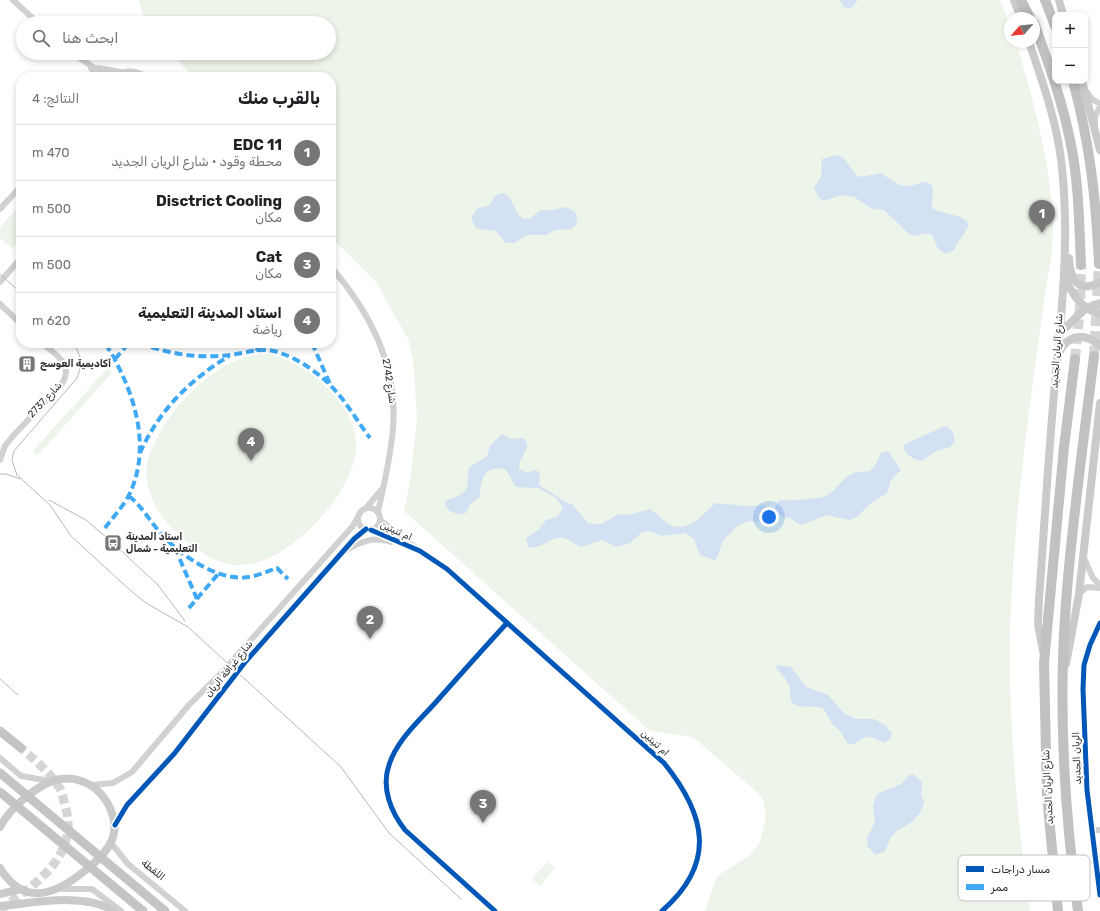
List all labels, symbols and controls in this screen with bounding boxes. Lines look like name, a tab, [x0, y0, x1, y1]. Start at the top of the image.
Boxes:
north arrow	[1004, 12, 1040, 48]
map controls	[1052, 12, 1088, 84]
button: +	[1052, 12, 1088, 48]
search box	[16, 16, 336, 60]
icon: search	[30, 27, 52, 49]
text: ابحث هنا	[62, 29, 119, 47]
button: −	[1052, 48, 1088, 84]
text: بالقرب منك	[238, 88, 320, 108]
text: النتائج: 4	[32, 91, 79, 106]
text: EDC 11	[233, 136, 282, 154]
text: 470 m	[32, 145, 70, 160]
text: 1	[304, 145, 310, 160]
text: محطة وقود · شارع الريان الجديد	[111, 154, 282, 169]
text: Disctrict Cooling	[156, 192, 282, 210]
pin: 1	[1029, 200, 1055, 233]
text: 500 m	[32, 201, 71, 216]
text: 2	[303, 201, 311, 216]
text: مكان	[255, 210, 282, 225]
text: Cat	[256, 248, 282, 266]
text: 500 m	[32, 257, 71, 272]
text: 3	[303, 257, 311, 272]
text: مكان	[255, 266, 282, 281]
text: استاد المدينة التعليمية	[138, 304, 282, 322]
text: 620 m	[32, 313, 70, 328]
text: 4	[303, 313, 311, 328]
street label: شارع الريان الجديد	[1048, 313, 1067, 389]
text: رياضة	[253, 322, 282, 337]
building icon: أكاديمية العوسج	[17, 354, 37, 374]
place label: أكاديمية العوسج	[40, 358, 111, 371]
street label: شارع 2742	[379, 358, 398, 405]
street label: شارع 2737	[25, 380, 65, 421]
pin: 4	[238, 428, 264, 461]
your location	[759, 507, 779, 527]
street label: ام ثنيتين	[378, 519, 414, 543]
place label: استاد المدينة التعليمية - شمال	[126, 531, 198, 555]
bus stop icon: استاد المدينة التعليمية - شمال	[103, 533, 123, 553]
pin: 2	[357, 606, 383, 639]
street label: شارع غرافة الريان	[203, 638, 256, 700]
street label: ام ثنيتين	[638, 727, 672, 759]
street label: الريان الجديد	[1070, 732, 1084, 784]
street label: شارع الريان الجديد	[1040, 749, 1057, 825]
pin: 3	[470, 790, 496, 823]
legend	[958, 855, 1090, 901]
street label: اللقطة	[139, 857, 167, 883]
text: مسار دراجات	[991, 863, 1050, 876]
text: ممر	[990, 881, 1008, 894]

